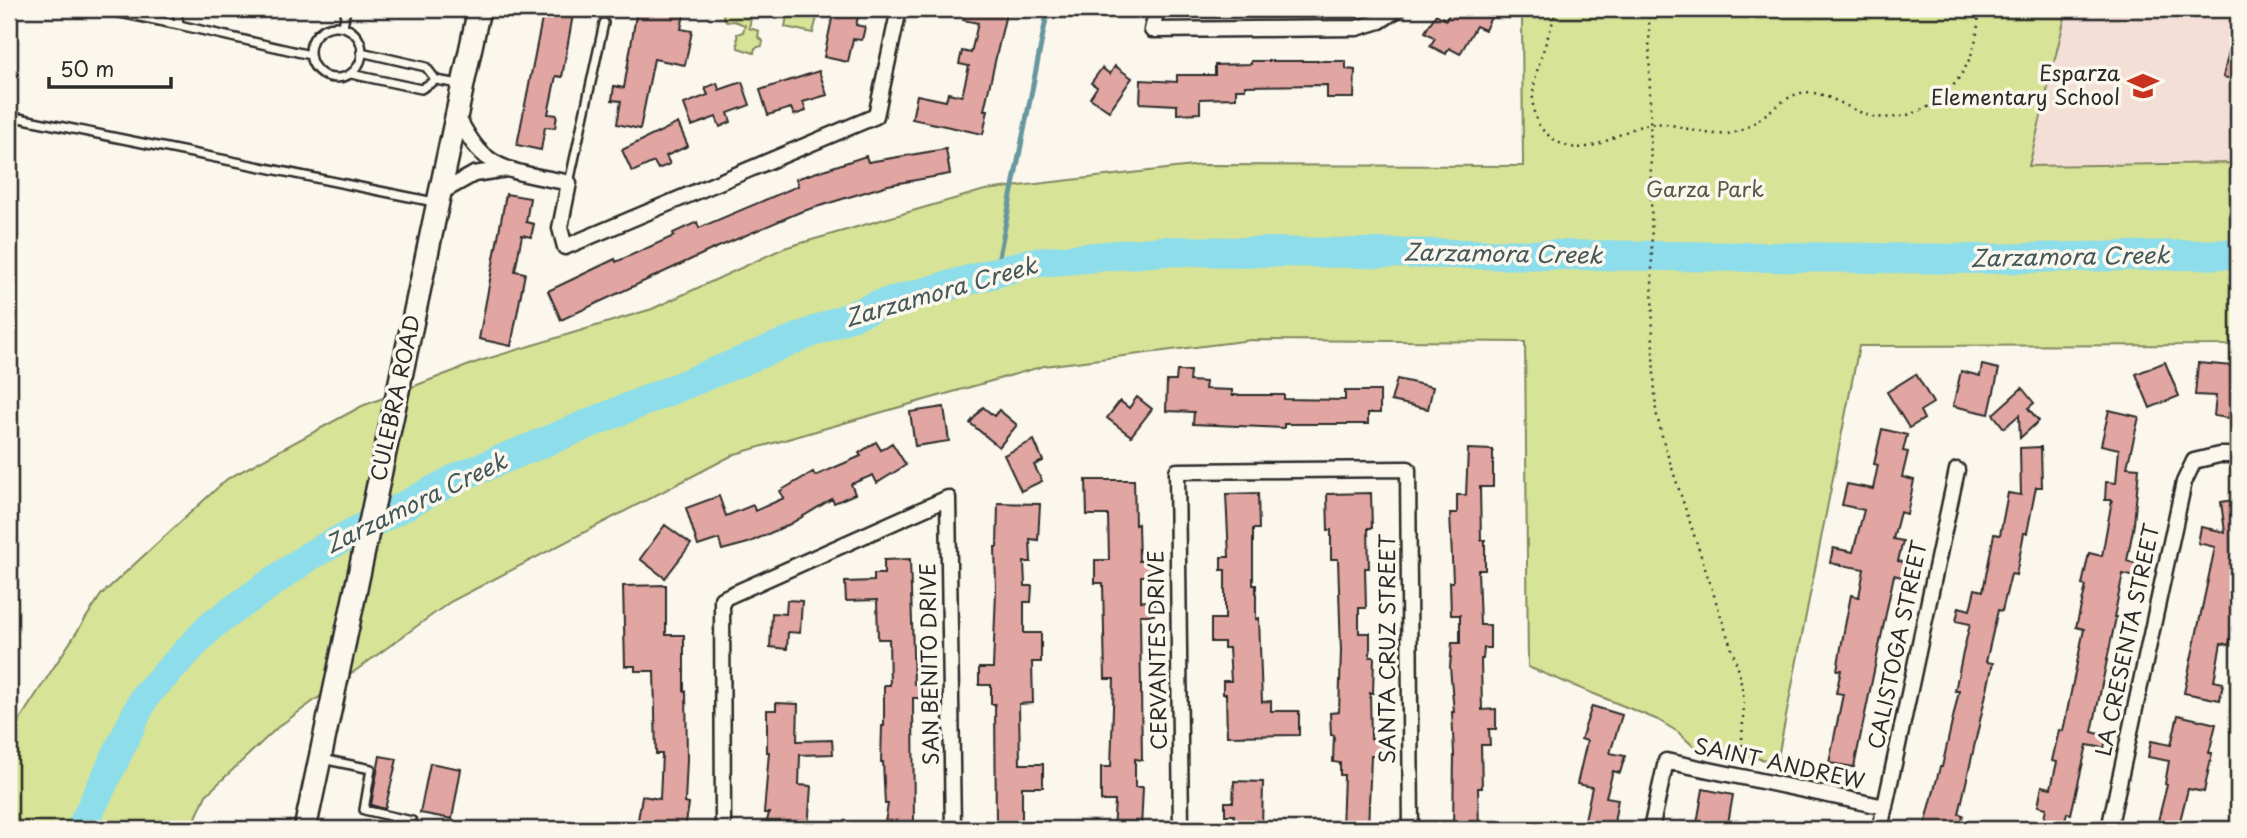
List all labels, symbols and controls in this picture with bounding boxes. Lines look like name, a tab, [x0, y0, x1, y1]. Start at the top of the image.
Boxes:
scale bar	[49, 46, 172, 90]
text: 50 m	[60, 52, 114, 84]
place label: Esparza Elementary School	[1931, 56, 2121, 112]
school or university icon: Esparza Elementary School	[2126, 69, 2160, 103]
park label: Garza Park	[1646, 172, 1764, 204]
water label: Zarzamora Creek	[1403, 233, 1604, 272]
water label: Zarzamora Creek	[1970, 236, 2171, 275]
water label: Zarzamora Creek	[840, 246, 1042, 335]
street label: CULEBRA ROAD	[361, 312, 427, 484]
water label: Zarzamora Creek	[318, 442, 513, 561]
street label: LA CRESENTA STREET	[2086, 520, 2166, 759]
street label: SANTA CRUZ STREET	[1370, 533, 1402, 764]
street label: CALISTOGA STREET	[1858, 537, 1934, 752]
street label: CERVANTES DRIVE	[1138, 550, 1174, 750]
street label: SAN BENITO DRIVE	[910, 563, 946, 765]
street label: SAINT ANDREW	[1691, 728, 1868, 796]

